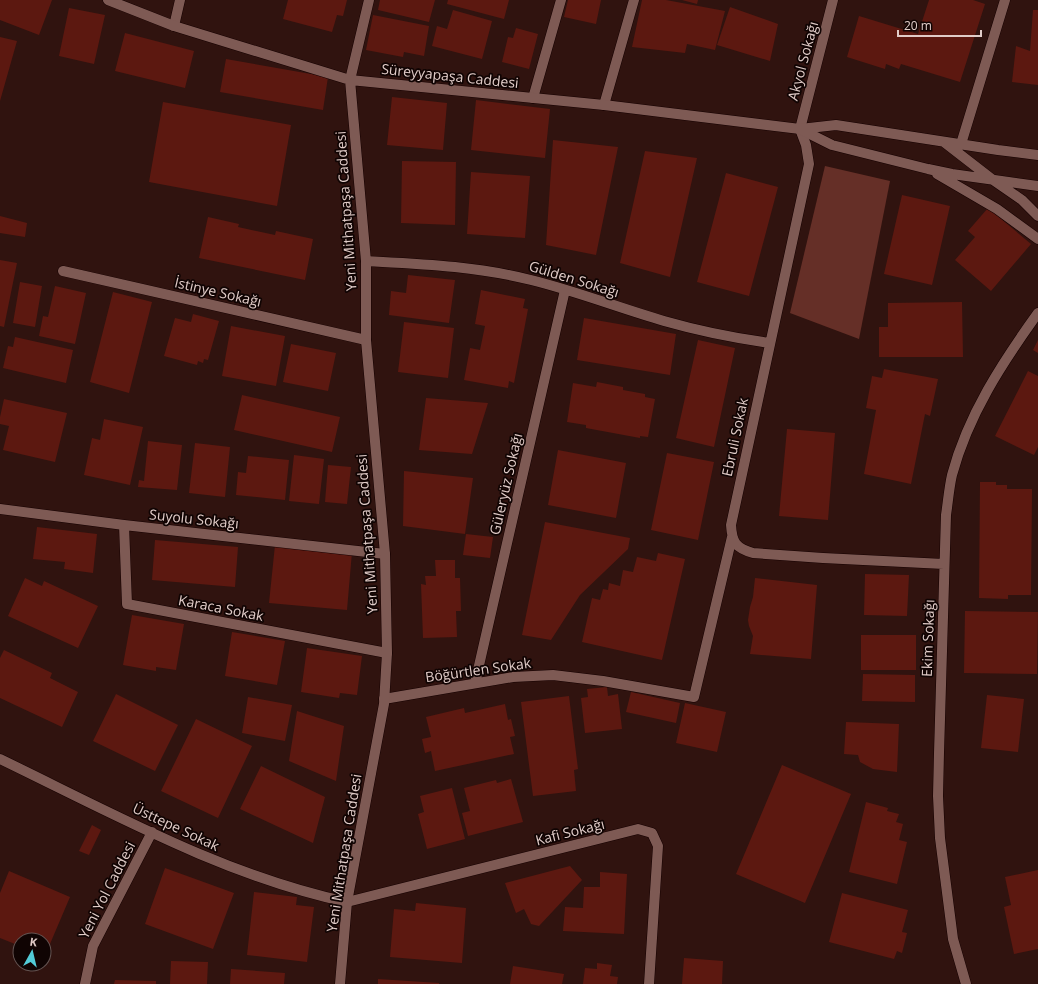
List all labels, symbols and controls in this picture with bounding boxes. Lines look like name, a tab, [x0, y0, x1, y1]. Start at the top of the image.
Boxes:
scale bar	[898, 12, 981, 38]
text: 20 m	[904, 17, 932, 34]
street label: Akyol Sokağı	[783, 19, 822, 103]
street label: Süreyyapaşa Caddesi	[380, 59, 520, 92]
street label: Yeni Mithatpaşa Caddesi	[330, 130, 361, 292]
street label: Gülden Sokağı	[527, 256, 622, 301]
street label: İstinye Sokağı	[173, 272, 263, 311]
street label: Ebruli Sokak	[717, 395, 752, 478]
street label: Güleryüz Sokağı	[485, 431, 526, 537]
street label: Yeni Mithatpaşa Caddesi	[351, 453, 382, 615]
street label: Suyolu Sokağı	[148, 504, 240, 533]
street label: Karaca Sokak	[177, 590, 266, 625]
street label: Ekim Sokağı	[917, 599, 938, 677]
street label: Böğürtlen Sokak	[424, 653, 533, 686]
street label: Yeni Mithatpaşa Caddesi	[322, 772, 365, 934]
street label: Üsttepe Sokak	[130, 798, 223, 855]
street label: Kafi Sokağı	[533, 814, 606, 849]
street label: Yeni Yol Caddesi	[74, 838, 139, 942]
north arrow	[12, 932, 52, 972]
text: K	[29, 934, 39, 950]

